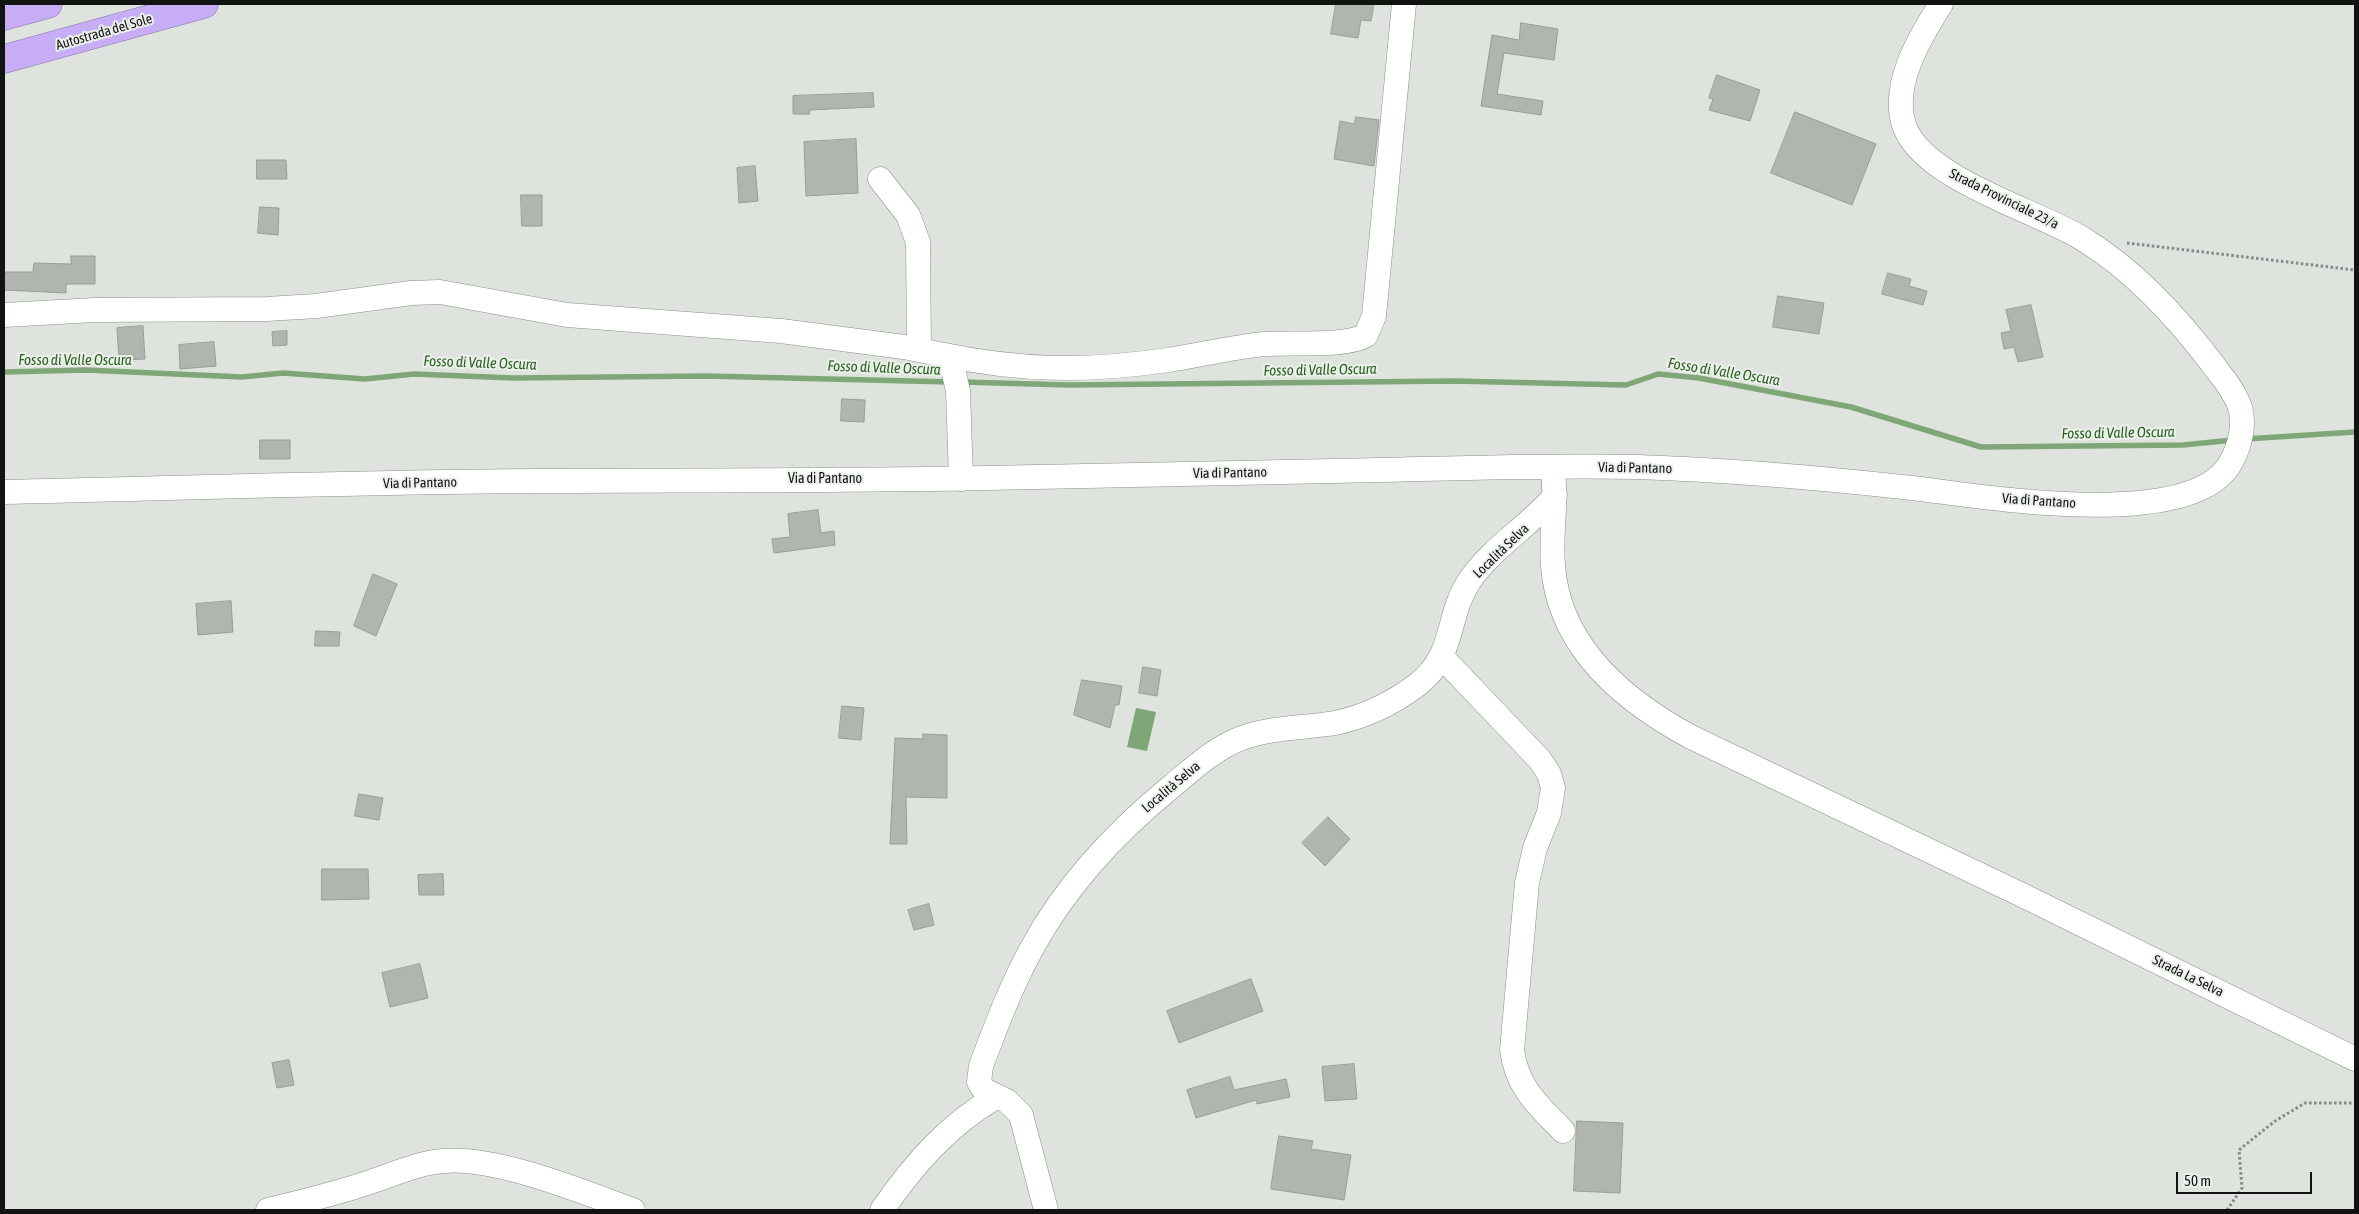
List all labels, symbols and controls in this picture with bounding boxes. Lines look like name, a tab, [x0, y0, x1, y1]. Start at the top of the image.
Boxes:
street label: Autostrada del Sole	[54, 10, 154, 54]
street label: Strada Provinciale 23/a	[1947, 165, 2061, 233]
water label: Fosso di Valle Oscura	[18, 351, 132, 369]
water label: Fosso di Valle Oscura	[423, 352, 537, 374]
water label: Fosso di Valle Oscura	[1667, 354, 1781, 390]
water label: Fosso di Valle Oscura	[827, 357, 941, 379]
water label: Fosso di Valle Oscura	[1263, 360, 1377, 380]
water label: Fosso di Valle Oscura	[2061, 423, 2175, 443]
street label: Via di Pantano	[1598, 459, 1672, 477]
street label: Via di Pantano	[1193, 464, 1267, 482]
street label: Via di Pantano	[788, 471, 862, 487]
street label: Via di Pantano	[383, 474, 457, 492]
street label: Via di Pantano	[2001, 490, 2077, 512]
street label: Località Selva	[1470, 520, 1532, 582]
street label: Località Selva	[1138, 758, 1204, 816]
street label: Strada La Selva	[2150, 952, 2226, 1000]
scale bar	[2179, 1162, 2315, 1194]
text: 50 m	[2184, 1172, 2211, 1189]

